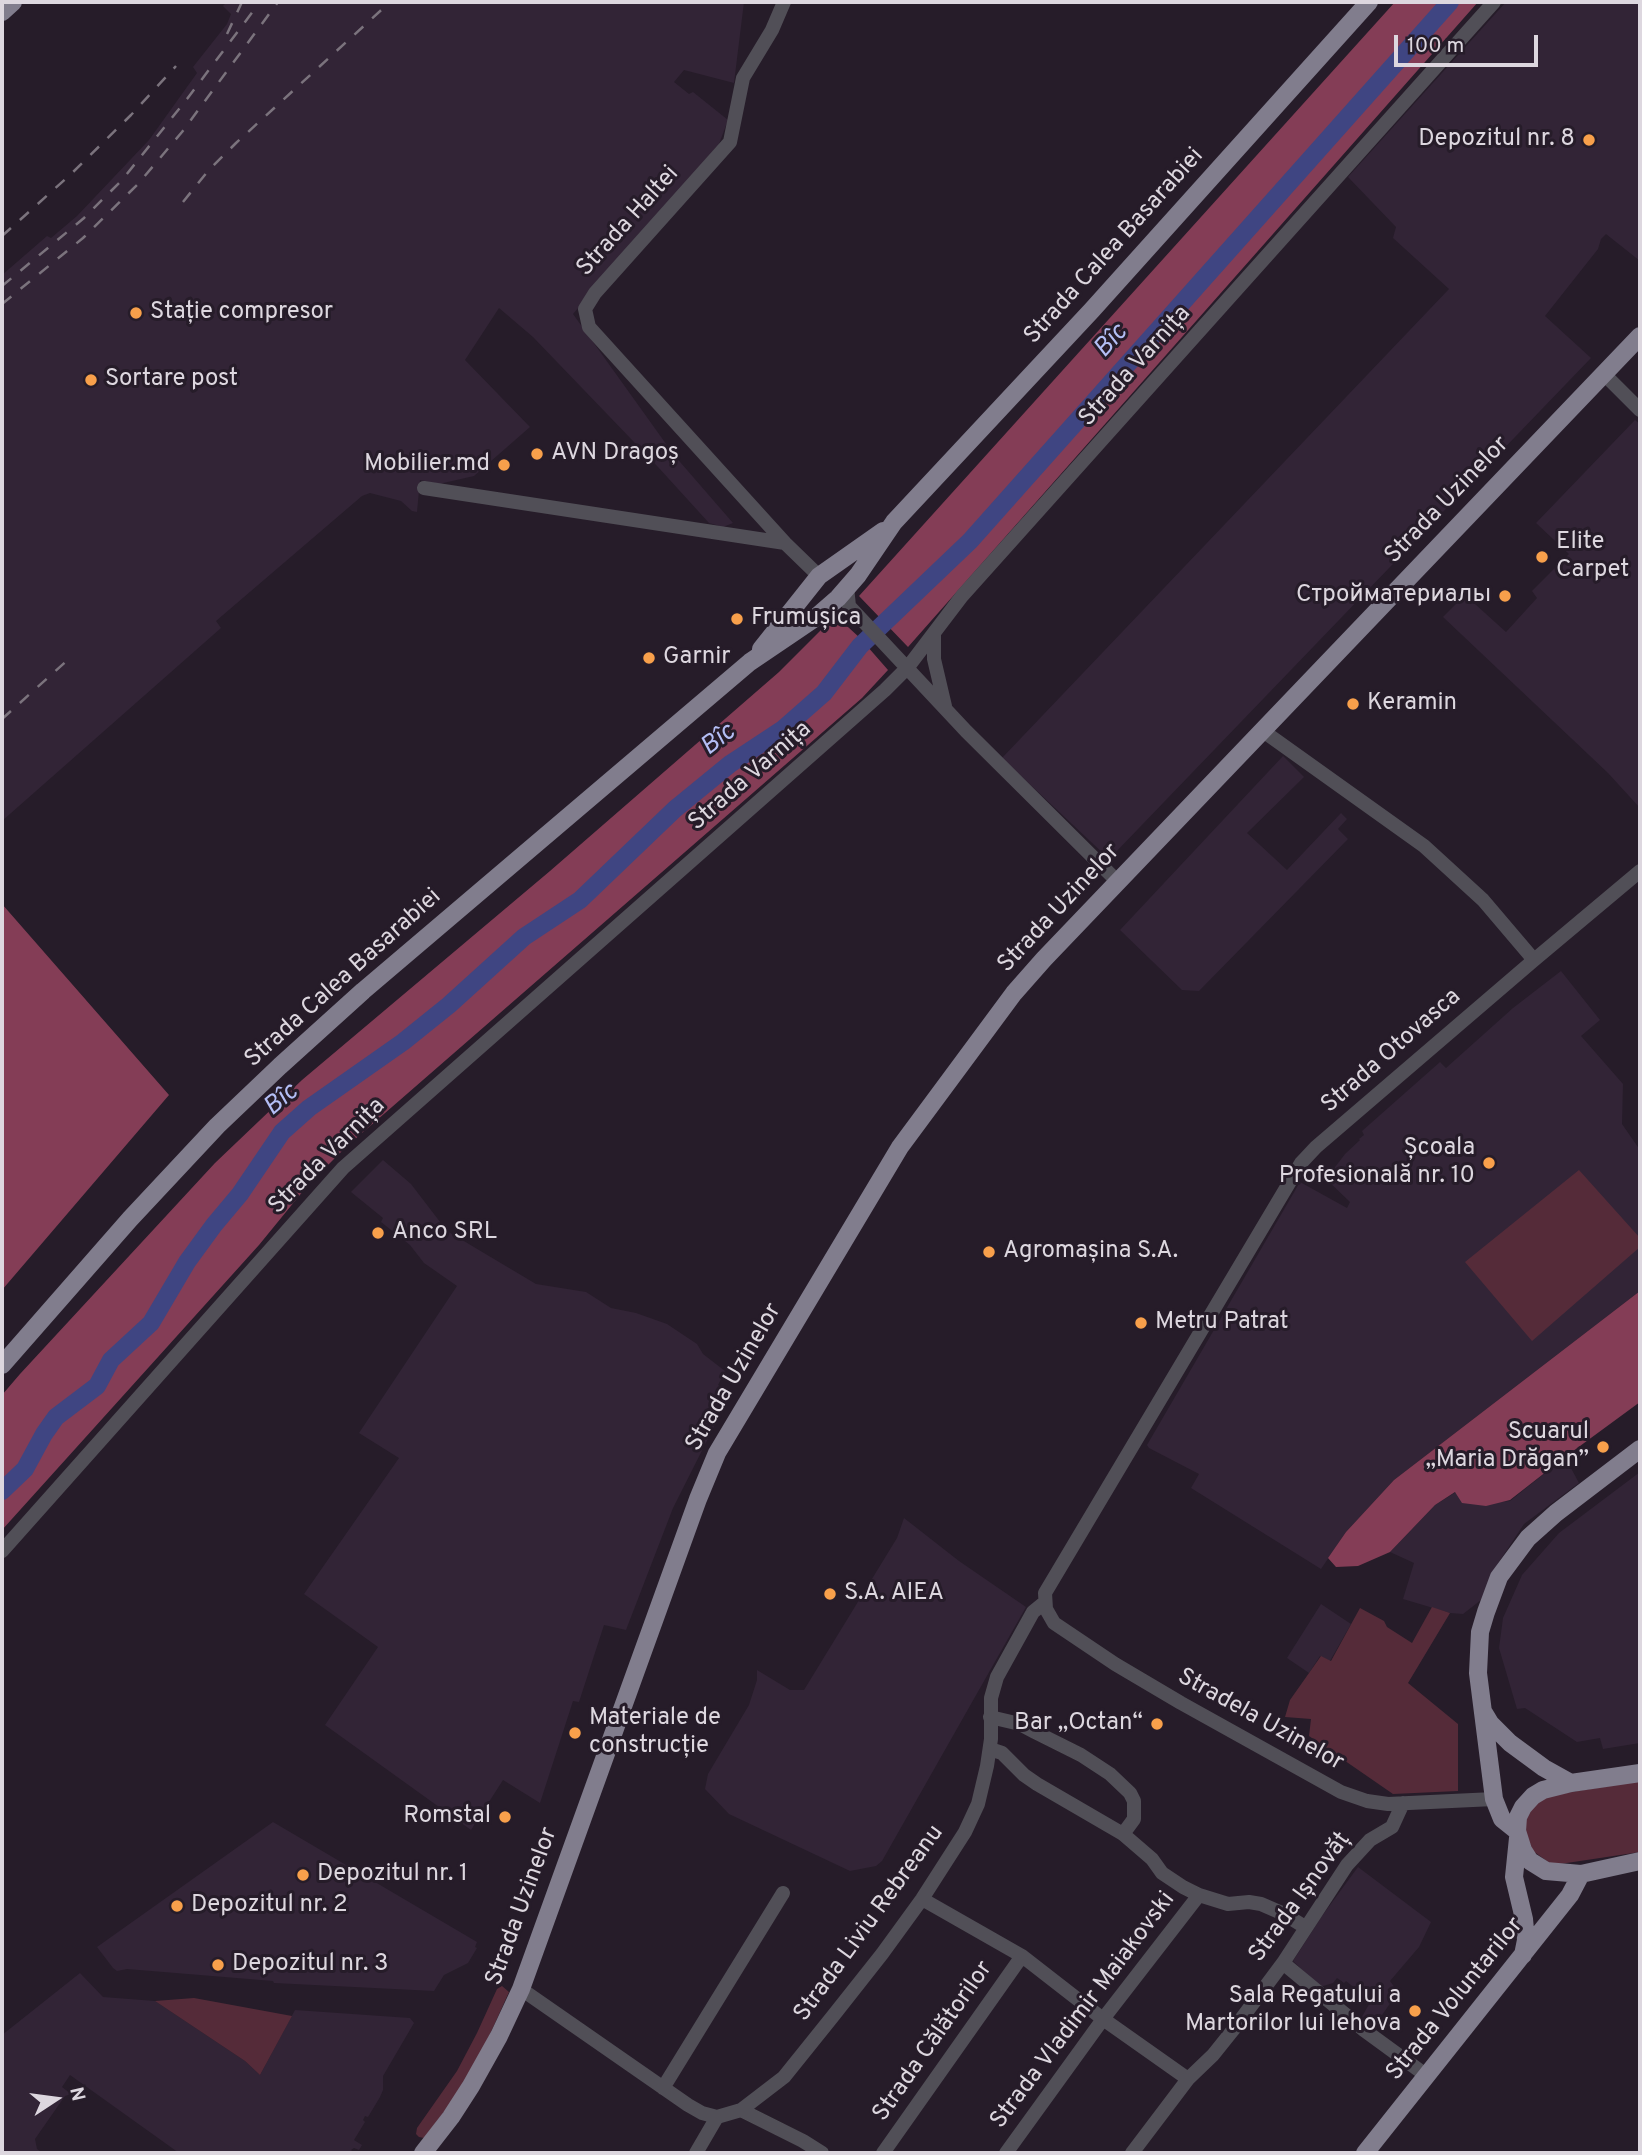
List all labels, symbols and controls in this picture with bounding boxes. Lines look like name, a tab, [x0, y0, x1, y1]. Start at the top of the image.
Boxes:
scale bar	[1397, 21, 1540, 65]
text: 100 m	[1407, 33, 1464, 60]
place label: Depozitul nr. 8	[1418, 126, 1575, 154]
marker: Depozitul nr. 8	[1581, 132, 1597, 148]
street label: Strada Calea Basarabiei	[1019, 143, 1211, 351]
street label: Strada Haltei	[572, 161, 686, 283]
place label: Stație compresor	[150, 299, 333, 327]
street label: Strada Varnița	[1074, 301, 1198, 433]
marker: Stație compresor	[128, 305, 144, 321]
water label: Bîc	[1089, 319, 1135, 365]
place label: Sortare post	[105, 366, 238, 394]
marker: Sortare post	[83, 372, 99, 388]
street label: Strada Uzinelor	[1380, 431, 1516, 571]
place label: AVN Dragoș	[551, 440, 679, 468]
marker: AVN Dragoș	[529, 446, 545, 462]
place label: Mobilier.md	[364, 451, 490, 479]
marker: Mobilier.md	[496, 457, 512, 473]
place label: Elite Carpet	[1556, 529, 1629, 585]
marker: Elite Carpet	[1534, 549, 1550, 565]
place label: Стройматериалы	[1296, 582, 1491, 610]
marker: Стройматериалы	[1497, 588, 1513, 604]
place label: Frumușica	[751, 605, 861, 633]
marker: Frumușica	[729, 611, 745, 627]
place label: Garnir	[663, 644, 731, 672]
marker: Garnir	[641, 650, 657, 666]
place label: Keramin	[1367, 690, 1457, 718]
marker: Keramin	[1345, 696, 1361, 712]
street label: Strada Varnița	[684, 716, 818, 838]
water label: Bîc	[696, 718, 742, 764]
street label: Strada Uzinelor	[993, 838, 1127, 980]
street label: Strada Calea Basarabiei	[240, 883, 448, 1075]
street label: Strada Otovasca	[1316, 984, 1468, 1120]
water label: Bîc	[259, 1078, 305, 1124]
street label: Strada Varnița	[264, 1093, 392, 1221]
place label: Școala Profesională nr. 10	[1279, 1135, 1475, 1191]
marker: Școala Profesională nr. 10	[1481, 1155, 1497, 1171]
place label: Anco SRL	[392, 1219, 497, 1247]
marker: Anco SRL	[370, 1225, 386, 1241]
place label: Agromașina S.A.	[1003, 1238, 1178, 1266]
marker: Agromașina S.A.	[981, 1244, 997, 1260]
street label: Strada Uzinelor	[681, 1299, 789, 1457]
place label: Metru Patrat	[1155, 1309, 1289, 1337]
marker: Metru Patrat	[1133, 1315, 1149, 1331]
place label: Scuarul „Maria Drăgan”	[1425, 1419, 1589, 1475]
marker: Scuarul „Maria Drăgan”	[1595, 1439, 1611, 1455]
place label: S.A. AIEA	[844, 1580, 944, 1608]
marker: S.A. AIEA	[822, 1586, 838, 1602]
street label: Stradela Uzinelor	[1172, 1663, 1348, 1779]
place label: Materiale de construcție	[589, 1705, 721, 1761]
place label: Bar „Octan“	[1014, 1710, 1143, 1738]
marker: Bar „Octan“	[1149, 1716, 1165, 1732]
marker: Materiale de construcție	[567, 1725, 583, 1741]
place label: Romstal	[403, 1803, 491, 1831]
marker: Romstal	[497, 1809, 513, 1825]
street label: Strada Liviu Rebreanu	[789, 1820, 951, 2028]
street label: Strada Uzinelor	[481, 1824, 565, 1990]
street label: Strada Ișnovăț	[1244, 1827, 1358, 1969]
place label: Depozitul nr. 1	[317, 1861, 468, 1889]
marker: Depozitul nr. 1	[295, 1867, 311, 1883]
street label: Strada Vladimir Maiakovski	[986, 1887, 1182, 2135]
place label: Depozitul nr. 2	[191, 1892, 348, 1920]
marker: Depozitul nr. 2	[169, 1898, 185, 1914]
street label: Strada Voluntarilor	[1381, 1913, 1531, 2087]
place label: Depozitul nr. 3	[232, 1951, 388, 1979]
street label: Strada Călătorilor	[868, 1956, 1000, 2128]
marker: Depozitul nr. 3	[210, 1957, 226, 1973]
place label: Sala Regatului a Martorilor lui Iehova	[1185, 1983, 1401, 2039]
marker: Sala Regatului a Martorilor lui Iehova	[1407, 2003, 1423, 2019]
north arrow	[21, 2064, 91, 2134]
text: N	[63, 2085, 90, 2104]

